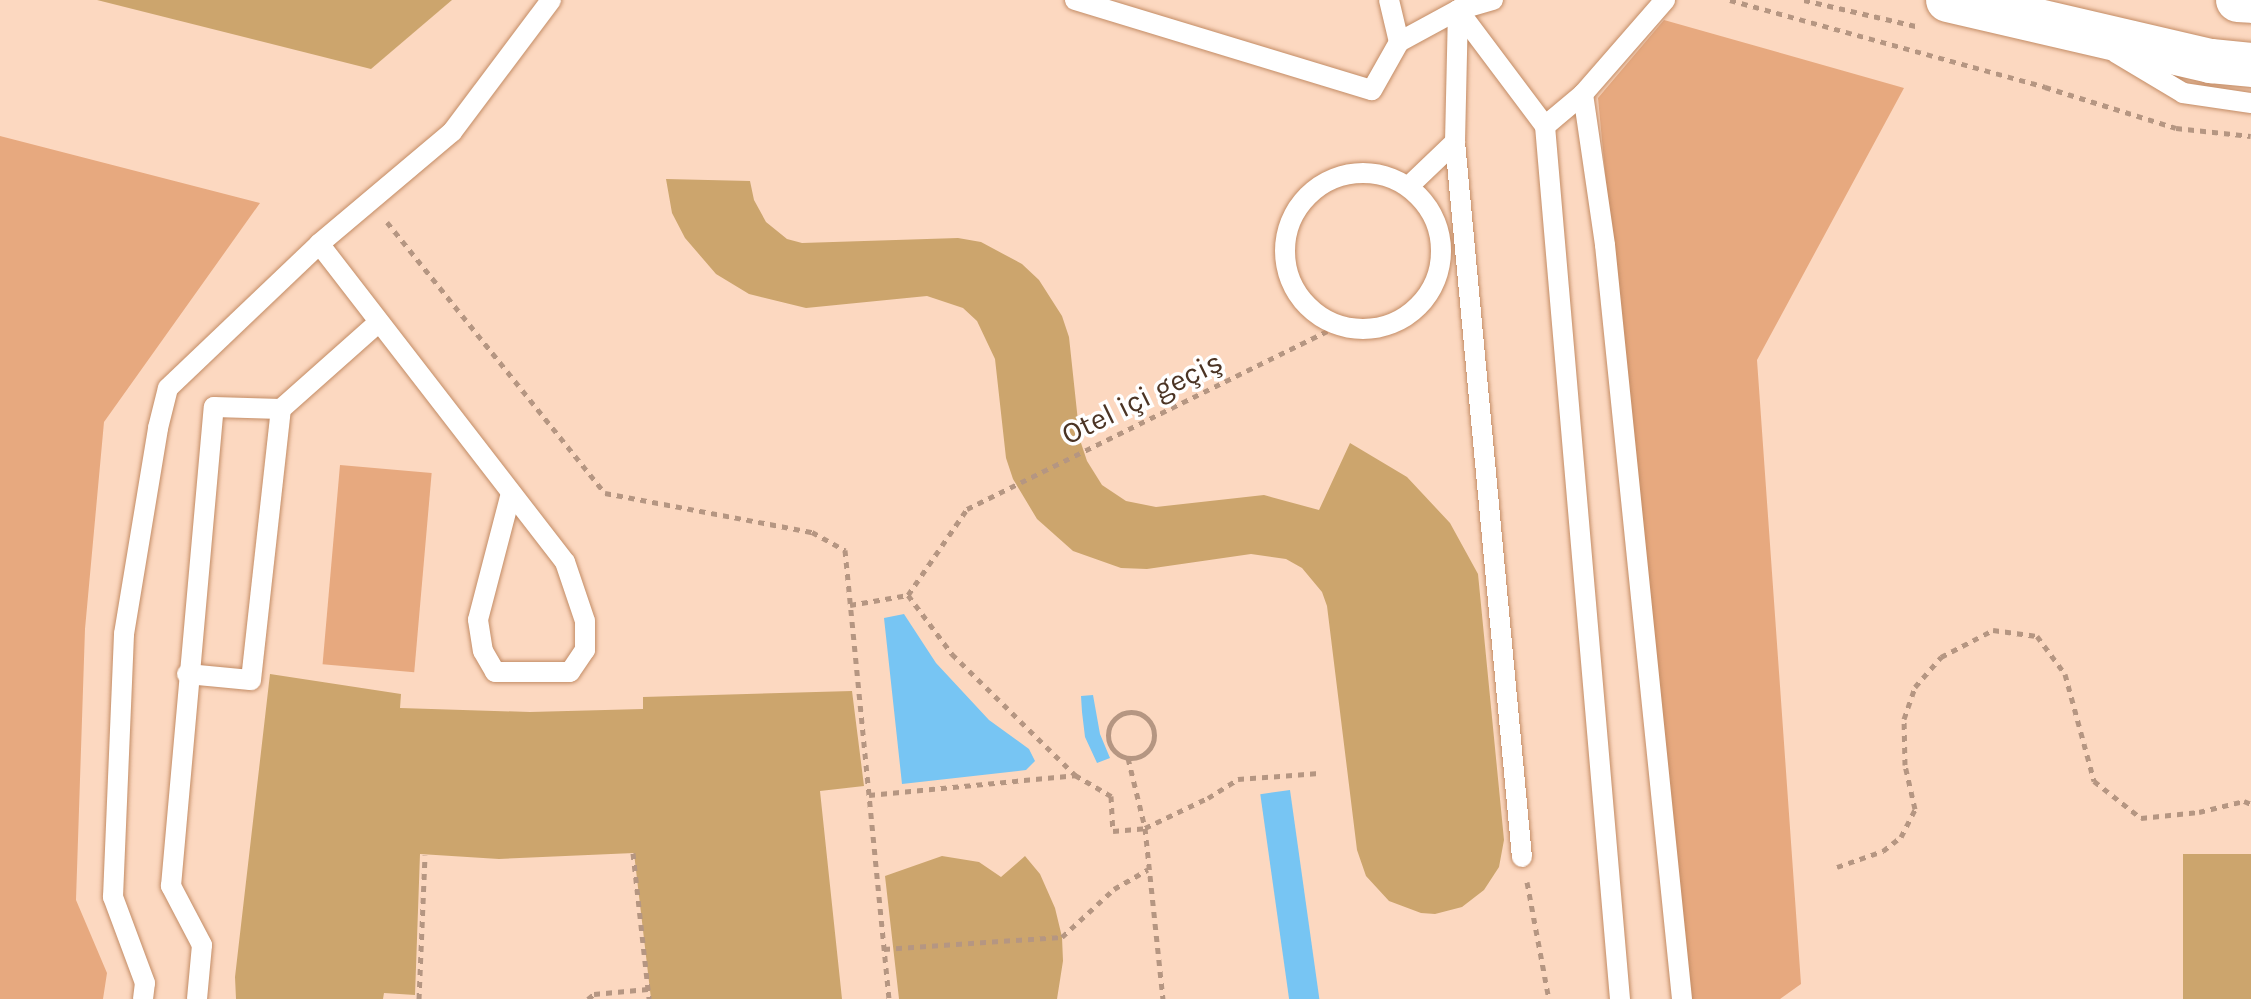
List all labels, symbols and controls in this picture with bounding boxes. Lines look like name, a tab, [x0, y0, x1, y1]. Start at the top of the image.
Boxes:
street label: Otel içi geçiş	[1056, 344, 1228, 452]

